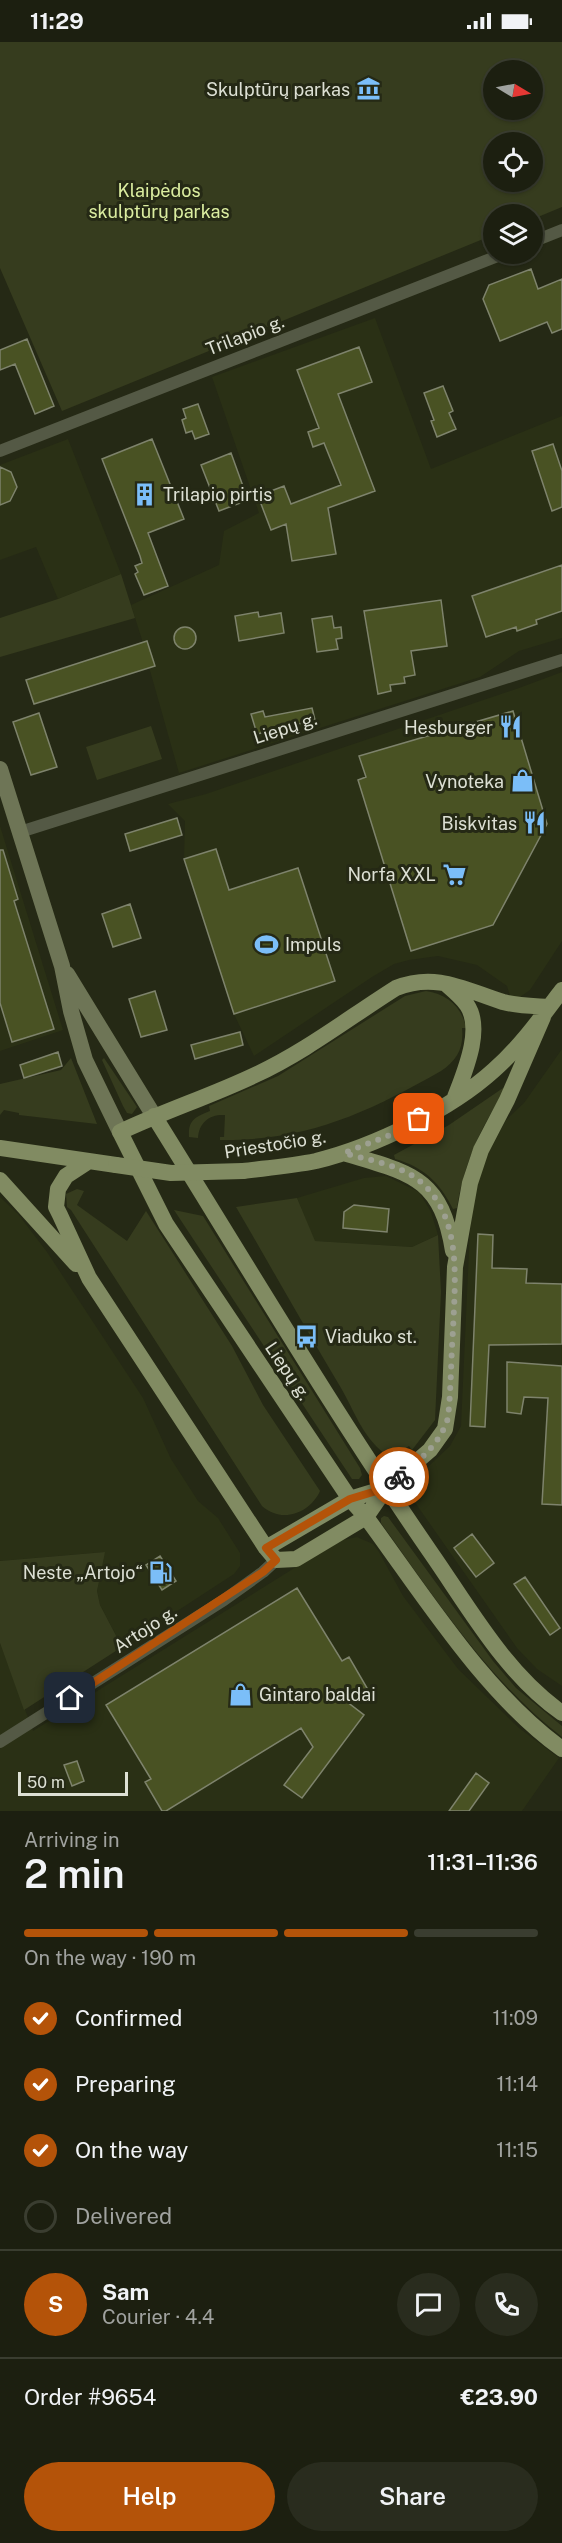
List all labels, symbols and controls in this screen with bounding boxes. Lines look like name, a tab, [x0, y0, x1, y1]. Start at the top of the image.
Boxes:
text: 11:29	[30, 8, 84, 34]
north arrow	[483, 60, 543, 120]
map controls	[483, 60, 543, 264]
museum icon: Skulptūrų parkas	[355, 76, 381, 102]
place label: Skulptūrų parkas	[206, 79, 350, 100]
button: locate	[483, 132, 543, 192]
park label: Klaipėdos skulptūrų parkas	[88, 180, 230, 222]
button: layers	[483, 204, 543, 264]
street label: Trilapio g.	[203, 311, 287, 359]
building icon: Trilapio pirtis	[132, 481, 158, 507]
place label: Trilapio pirtis	[163, 484, 272, 505]
street label: Liepų g.	[250, 708, 320, 748]
restaurant icon: Hesburger	[498, 714, 524, 740]
place label: Hesburger	[404, 717, 493, 738]
shop icon: Vynoteka	[509, 768, 535, 794]
place label: Vynoteka	[425, 771, 504, 792]
restaurant icon: Biskvitas	[522, 810, 548, 836]
place label: Biskvitas	[442, 813, 517, 834]
supermarket icon: Norfa XXL	[441, 861, 467, 887]
place label: Norfa XXL	[348, 864, 436, 885]
sports icon: Impuls	[254, 931, 280, 957]
place label: Impuls	[285, 934, 341, 955]
pin	[393, 1093, 444, 1144]
icon: bag	[402, 1102, 435, 1135]
street label: Priestočio g.	[223, 1126, 327, 1162]
bus stop icon: Viaduko st.	[294, 1323, 320, 1349]
place label: Viaduko st.	[325, 1326, 417, 1347]
street label: Liepų g.	[261, 1338, 315, 1404]
courier	[369, 1447, 429, 1507]
icon: bike	[383, 1461, 416, 1494]
fuel station icon: Neste „Artojo“	[148, 1559, 174, 1585]
place label: Neste „Artojo“	[23, 1562, 143, 1583]
street label: Artojo g.	[110, 1601, 180, 1657]
pin	[44, 1672, 95, 1723]
icon: home	[53, 1681, 86, 1714]
shop icon: Gintaro baldai	[228, 1681, 254, 1707]
place label: Gintaro baldai	[259, 1684, 376, 1705]
scale bar	[18, 1769, 128, 1796]
text: 50 m	[27, 1773, 65, 1792]
text: Arriving in	[24, 1828, 119, 1852]
text: 11:31–11:36	[427, 1849, 538, 1875]
text: 2 min	[24, 1851, 125, 1897]
text: On the way · 190 m	[24, 1946, 196, 1970]
icon: check	[24, 2002, 57, 2035]
text: Confirmed	[75, 2005, 182, 2031]
text: 11:09	[493, 2006, 538, 2030]
icon: check	[24, 2068, 57, 2101]
text: Preparing	[75, 2071, 176, 2097]
text: 11:14	[497, 2072, 538, 2096]
icon: check	[24, 2134, 57, 2167]
text: On the way	[75, 2137, 188, 2163]
text: 11:15	[496, 2138, 538, 2162]
text: Delivered	[75, 2203, 172, 2229]
button: chat	[397, 2273, 460, 2336]
button: phone	[475, 2273, 538, 2336]
text: Sam	[102, 2279, 149, 2305]
text: S	[48, 2291, 63, 2317]
text: Courier · 4.4	[102, 2305, 214, 2329]
text: Order #9654	[24, 2384, 156, 2410]
text: €23.90	[461, 2384, 538, 2410]
button: Help	[24, 2462, 275, 2531]
button: Share	[287, 2462, 538, 2531]

